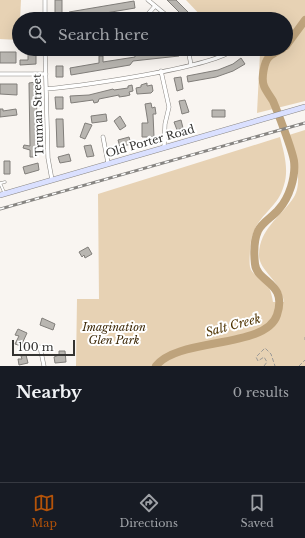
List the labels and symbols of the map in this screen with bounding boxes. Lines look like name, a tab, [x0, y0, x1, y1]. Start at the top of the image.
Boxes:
street label: Truman Street	[30, 73, 46, 156]
street label: Old Porter Road	[104, 121, 197, 160]
water label: Salt Creek	[204, 310, 262, 340]
park label: Imagination Glen Park	[81, 320, 146, 347]
scale bar	[12, 338, 75, 357]

